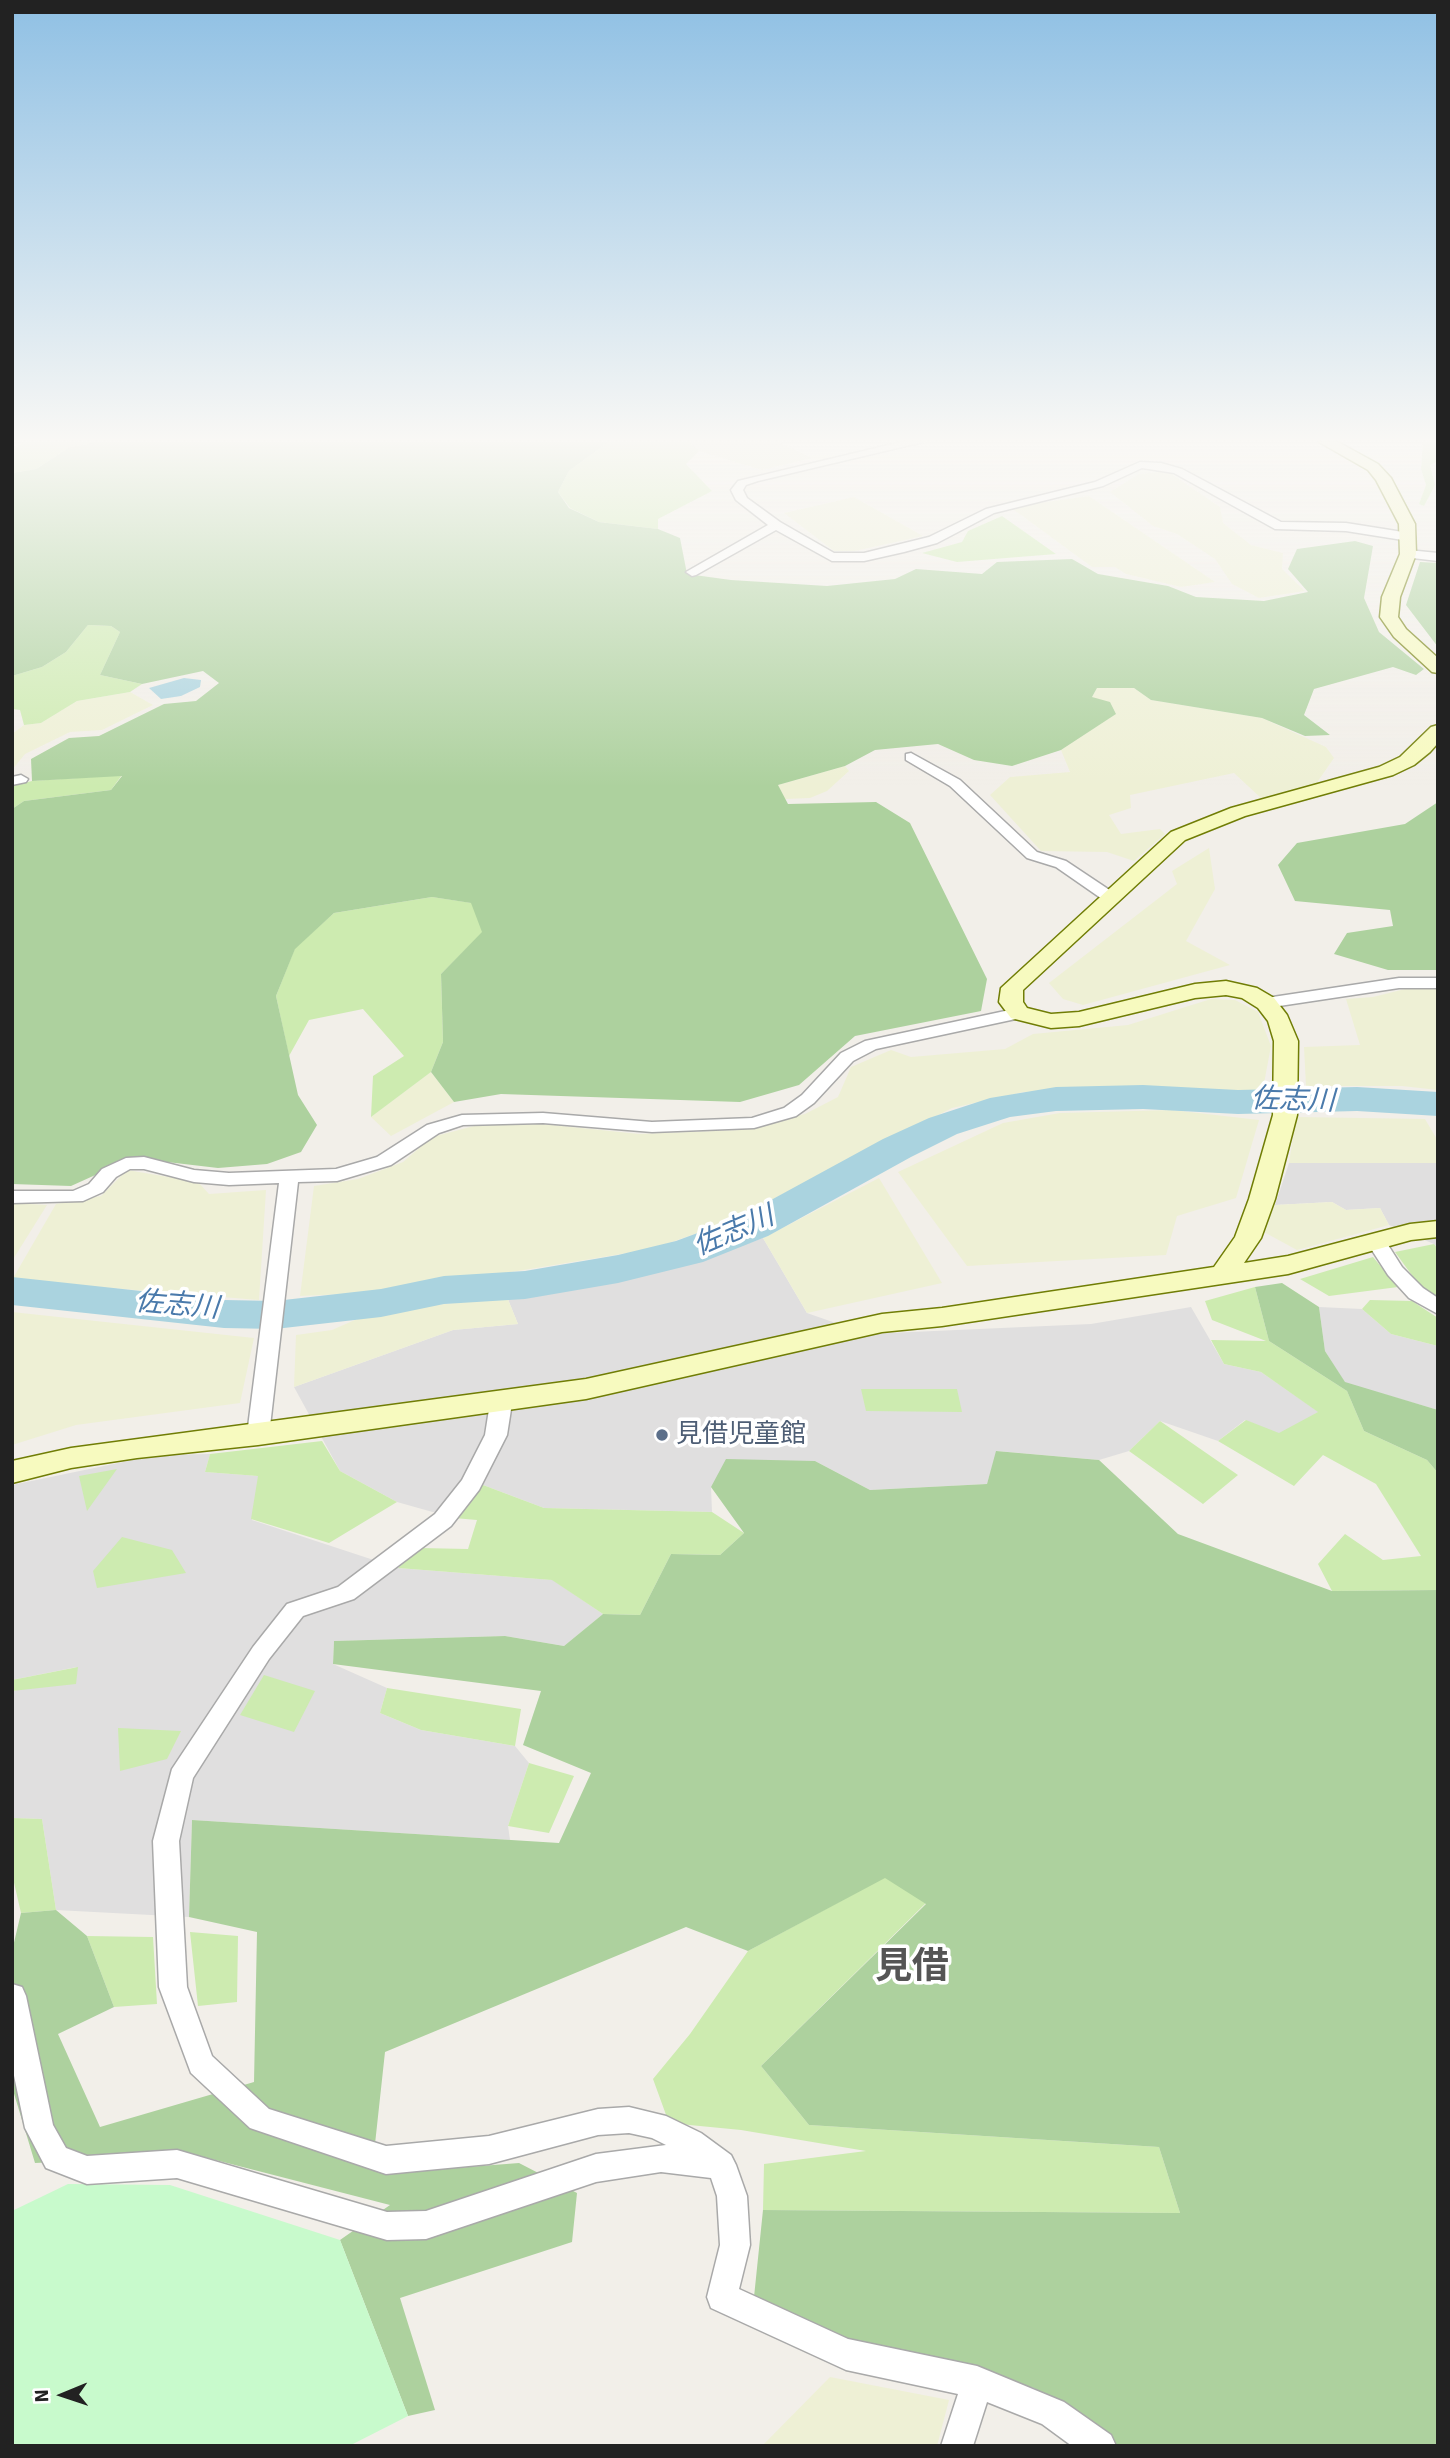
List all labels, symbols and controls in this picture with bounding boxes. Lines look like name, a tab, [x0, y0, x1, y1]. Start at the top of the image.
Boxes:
water label: 佐志川	[1250, 1083, 1336, 1119]
water label: 佐志川	[689, 1200, 779, 1264]
water label: 佐志川	[134, 1286, 220, 1326]
place label: 見借児童館	[676, 1419, 806, 1451]
marker: 見借児童館	[654, 1427, 670, 1443]
district label: 見借	[875, 1946, 949, 1990]
north arrow	[28, 2360, 98, 2430]
text: N	[30, 2389, 54, 2403]

